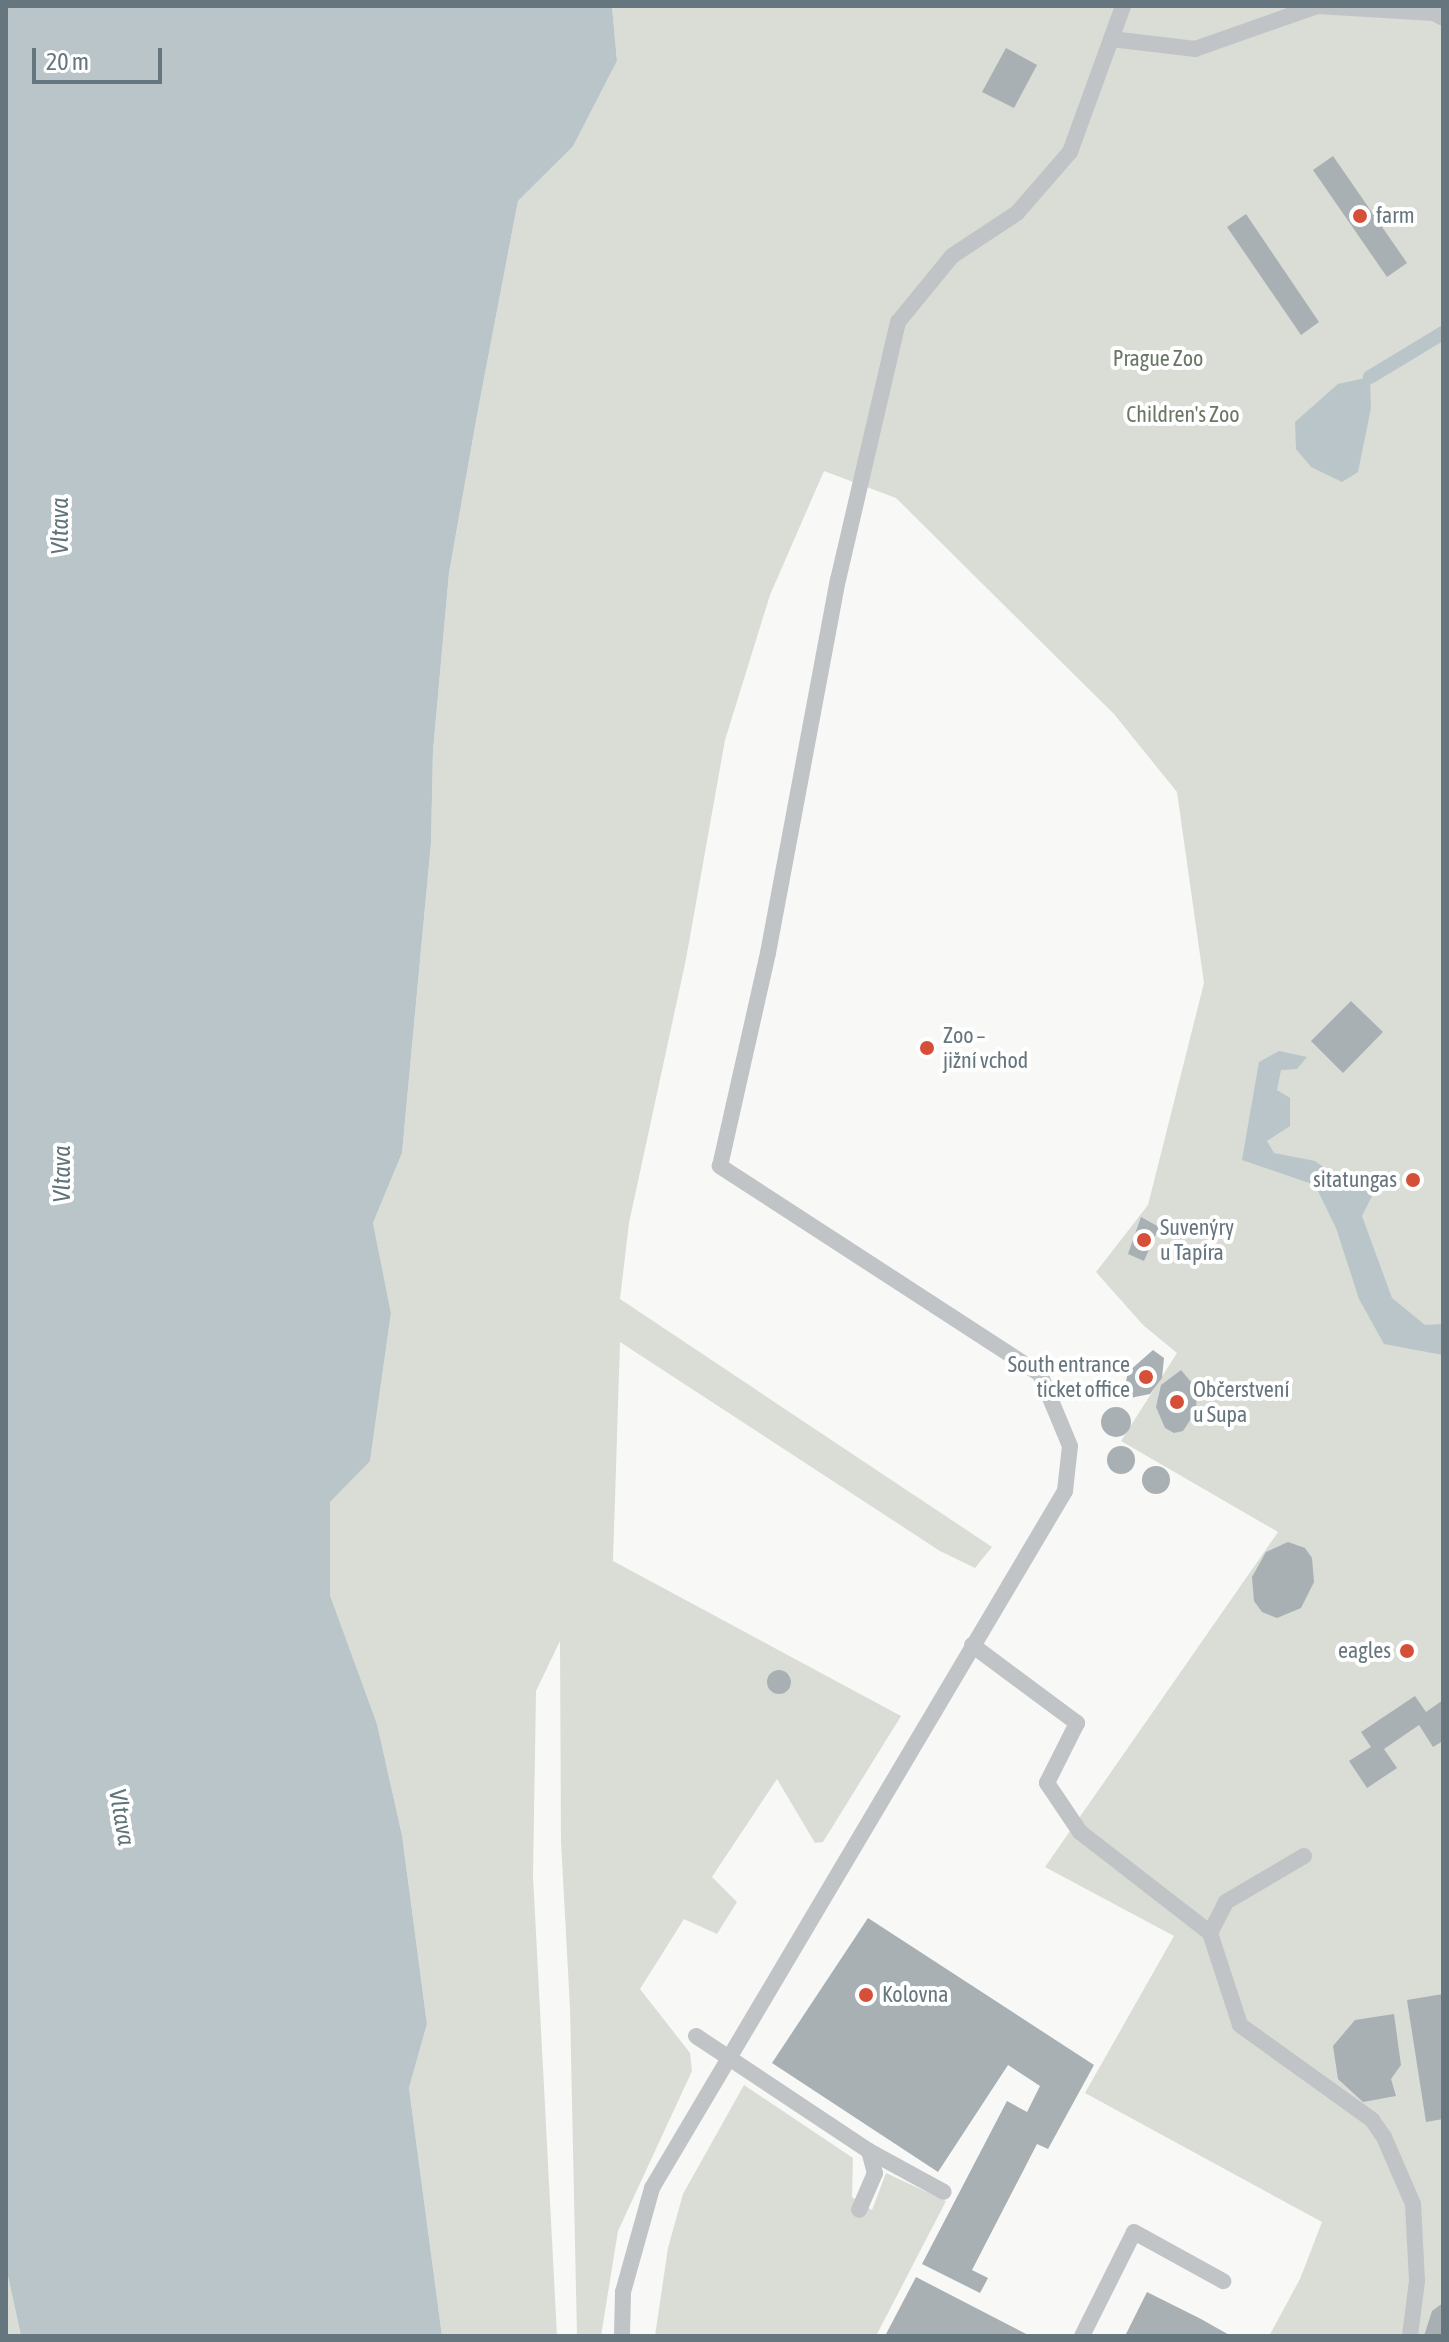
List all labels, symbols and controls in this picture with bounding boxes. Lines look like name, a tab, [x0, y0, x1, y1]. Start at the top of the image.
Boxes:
scale bar	[36, 32, 166, 82]
text: 20 m	[46, 48, 89, 75]
place label: farm	[1376, 203, 1415, 229]
marker: farm	[1351, 207, 1369, 225]
park label: Prague Zoo	[1113, 346, 1203, 372]
park label: Children's Zoo	[1126, 402, 1240, 428]
water label: Vltava	[46, 498, 74, 554]
place label: Zoo – jižní vchod	[943, 1022, 1028, 1074]
marker: Zoo – jižní vchod	[918, 1039, 936, 1057]
water label: Vltava	[48, 1146, 76, 1202]
place label: sitatungas	[1313, 1167, 1397, 1193]
marker: sitatungas	[1404, 1171, 1422, 1189]
place label: Suvenýry u Tapíra	[1160, 1214, 1234, 1266]
marker: Suvenýry u Tapíra	[1135, 1231, 1153, 1249]
place label: South entrance ticket office	[1008, 1351, 1130, 1402]
marker: South entrance ticket office	[1137, 1368, 1155, 1386]
place label: Občerstvení u Supa	[1193, 1376, 1290, 1428]
marker: Občerstvení u Supa	[1168, 1393, 1186, 1411]
place label: eagles	[1338, 1638, 1391, 1664]
marker: eagles	[1398, 1642, 1416, 1660]
water label: Vltava	[103, 1787, 141, 1847]
place label: Kolovna	[882, 1982, 948, 2008]
marker: Kolovna	[857, 1986, 875, 2004]

